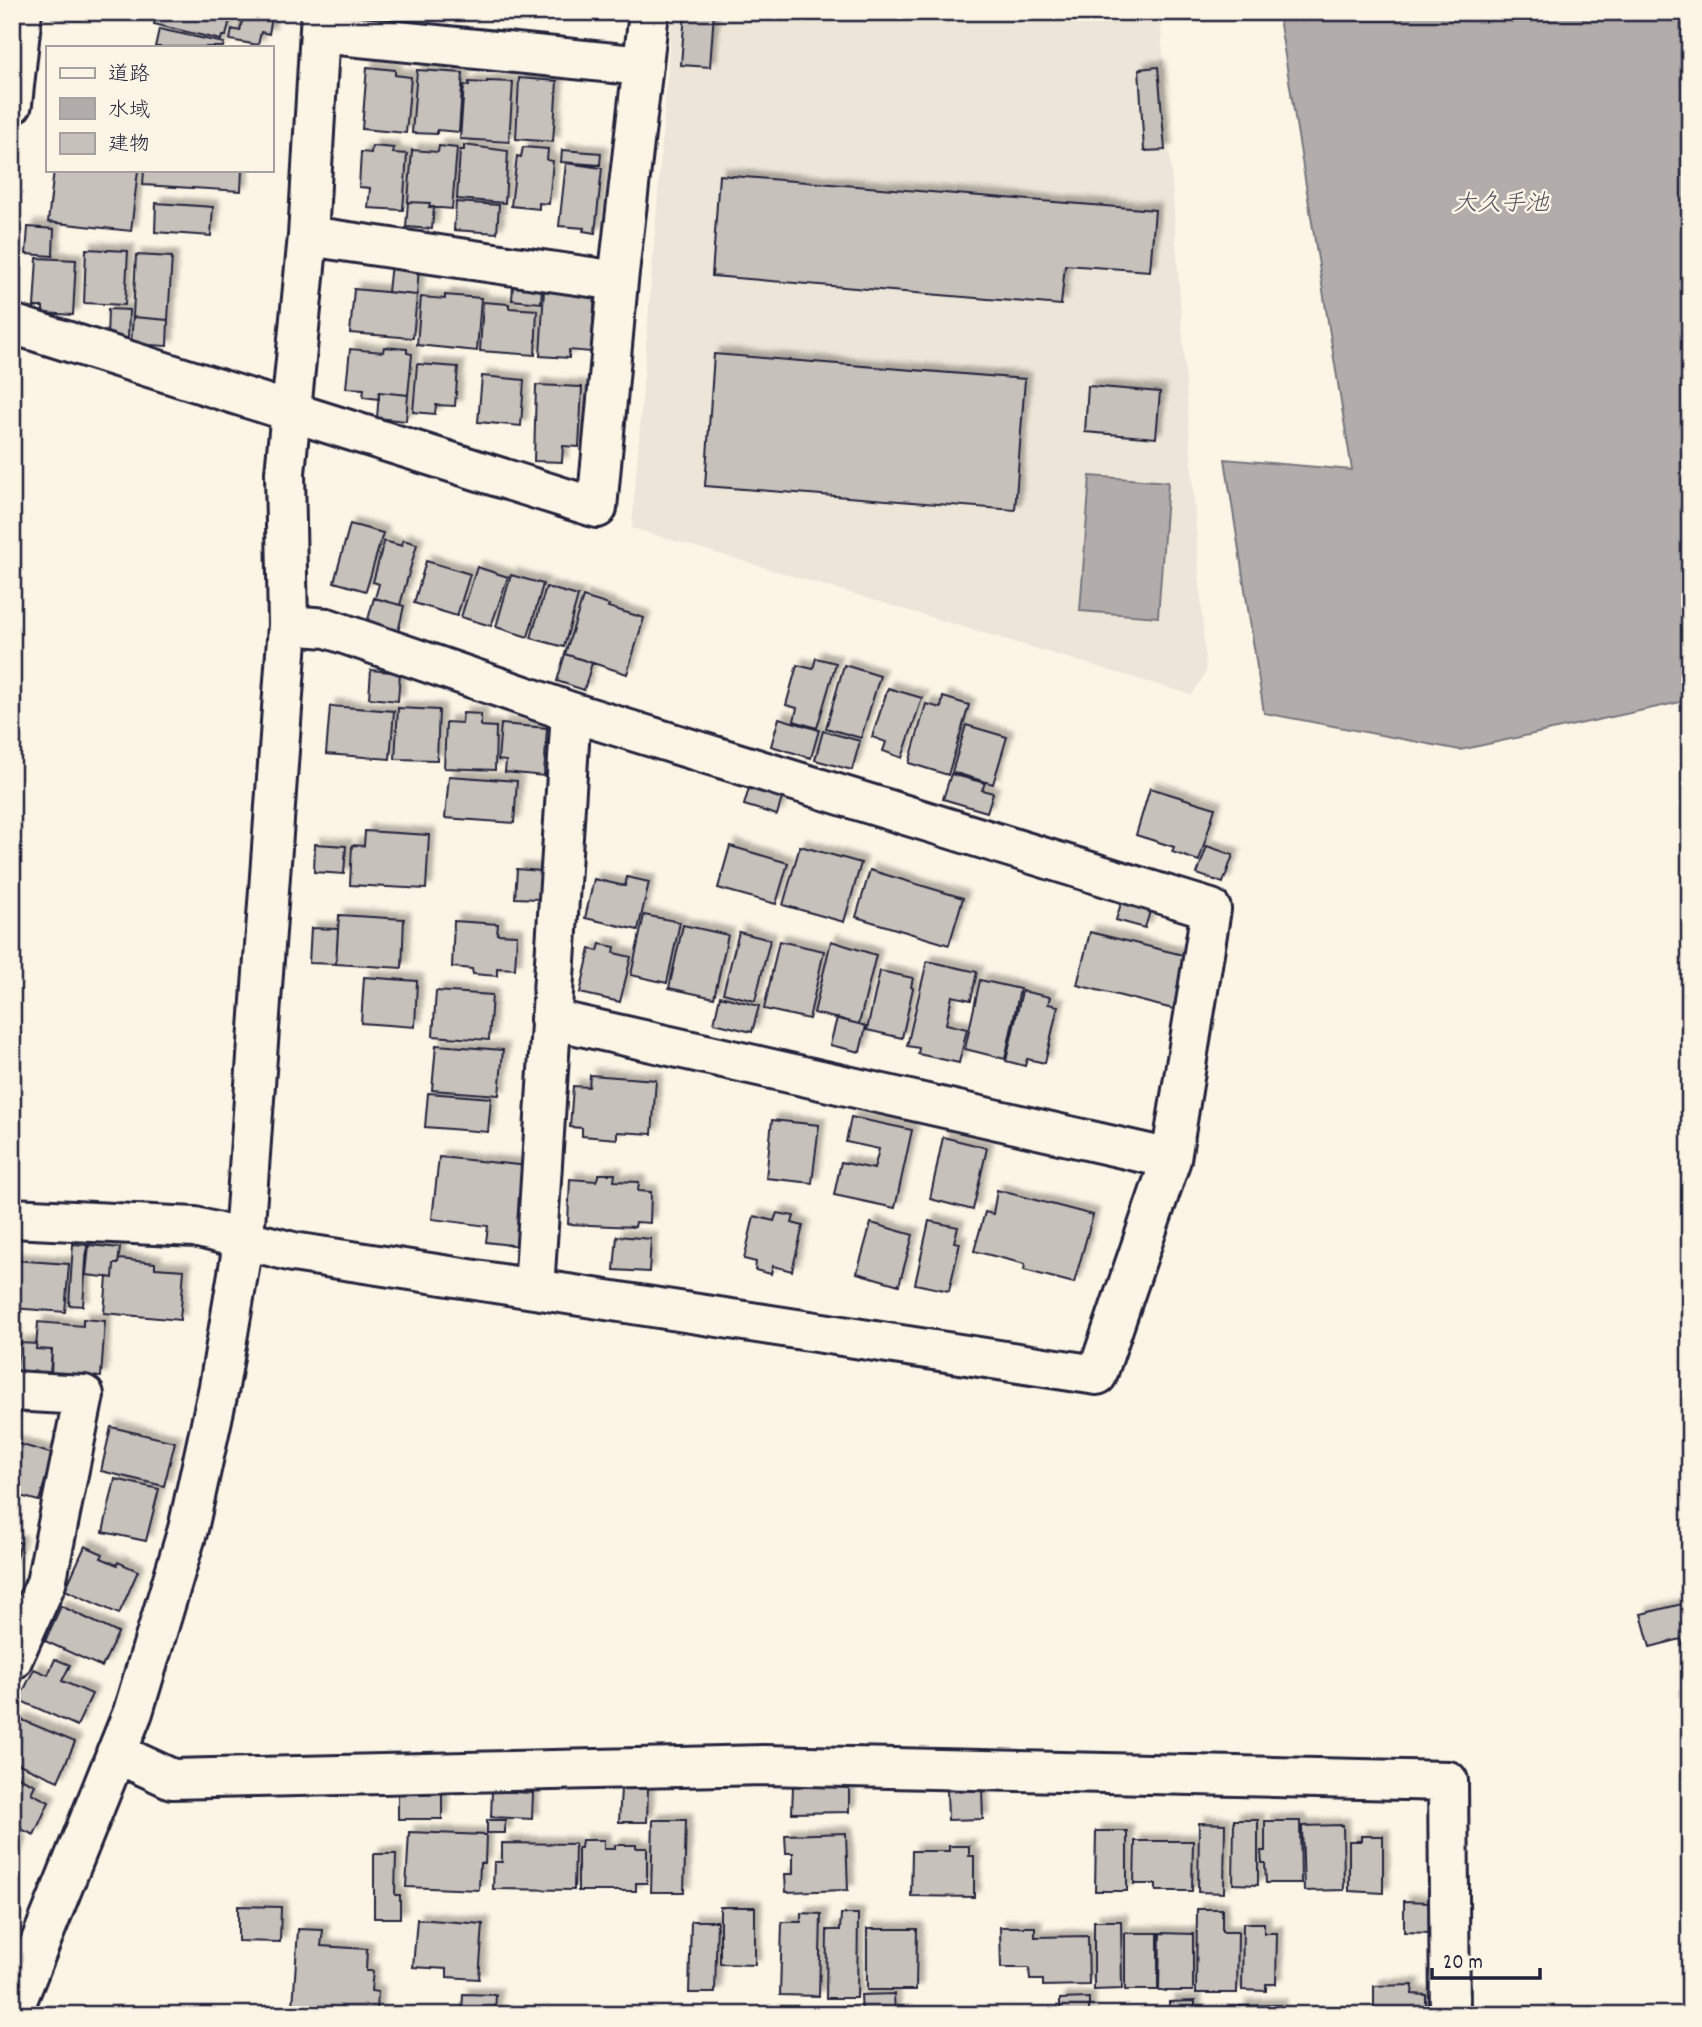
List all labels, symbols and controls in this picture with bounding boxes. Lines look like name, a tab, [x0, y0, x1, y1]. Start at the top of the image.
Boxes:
legend	[46, 46, 273, 172]
text: 道路	[108, 61, 150, 91]
text: 水域	[108, 97, 150, 127]
text: 建物	[108, 131, 150, 161]
water label: 大久手池	[1453, 188, 1550, 222]
scale bar	[1432, 1936, 1541, 1980]
text: 20 m	[1443, 1949, 1483, 1979]

